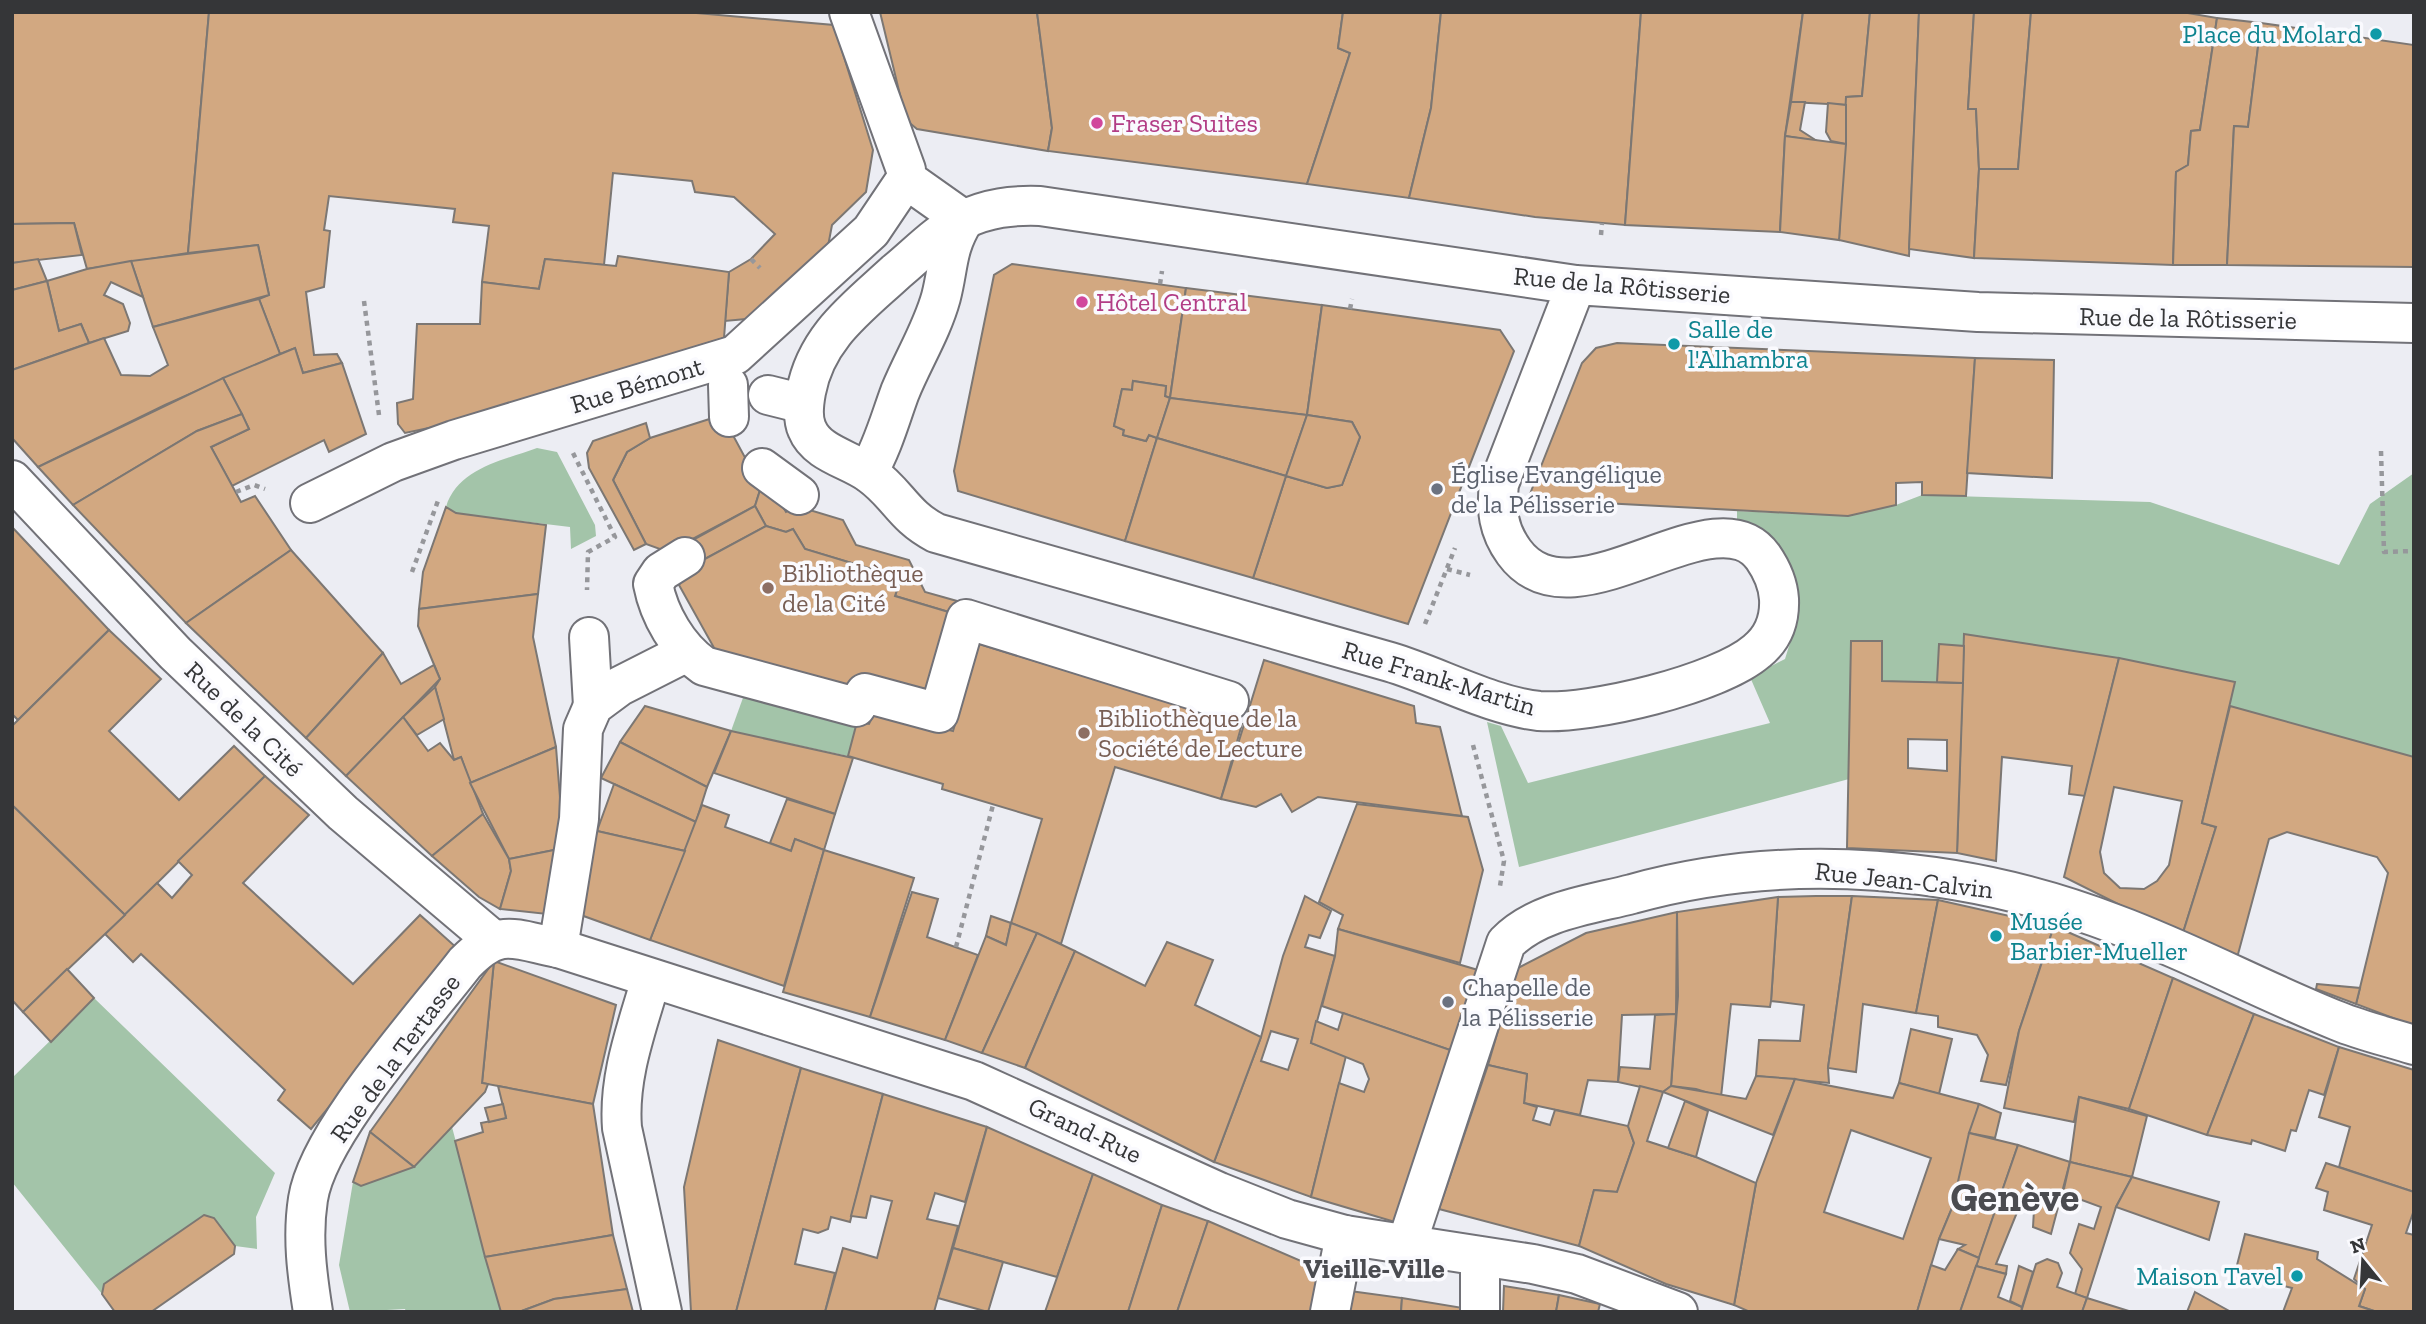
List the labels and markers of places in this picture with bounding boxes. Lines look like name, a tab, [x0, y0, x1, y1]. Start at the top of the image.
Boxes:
place label: Place du Molard	[2182, 18, 2362, 50]
marker: Place du Molard	[2368, 26, 2384, 42]
place label: Fraser Suites	[1111, 107, 1258, 139]
marker: Fraser Suites	[1089, 115, 1105, 131]
place label: Hôtel Central	[1096, 286, 1247, 318]
marker: Hôtel Central	[1074, 294, 1090, 310]
place label: Salle de l'Alhambra	[1688, 313, 1809, 375]
marker: Salle de l'Alhambra	[1666, 336, 1682, 352]
place label: Église Evangélique de la Pélisserie	[1451, 458, 1662, 520]
marker: Église Evangélique de la Pélisserie	[1429, 481, 1445, 497]
place label: Bibliothèque de la Cité	[782, 557, 924, 619]
marker: Bibliothèque de la Cité	[760, 580, 776, 596]
place label: Bibliothèque de la Société de Lecture	[1098, 702, 1303, 764]
marker: Bibliothèque de la Société de Lecture	[1076, 725, 1092, 741]
place label: Musée Barbier-Mueller	[2010, 905, 2188, 967]
marker: Musée Barbier-Mueller	[1988, 928, 2004, 944]
place label: Chapelle de la Pélisserie	[1462, 971, 1594, 1033]
marker: Chapelle de la Pélisserie	[1440, 994, 1456, 1010]
place label: Maison Tavel	[2136, 1260, 2283, 1292]
marker: Maison Tavel	[2289, 1268, 2305, 1284]

